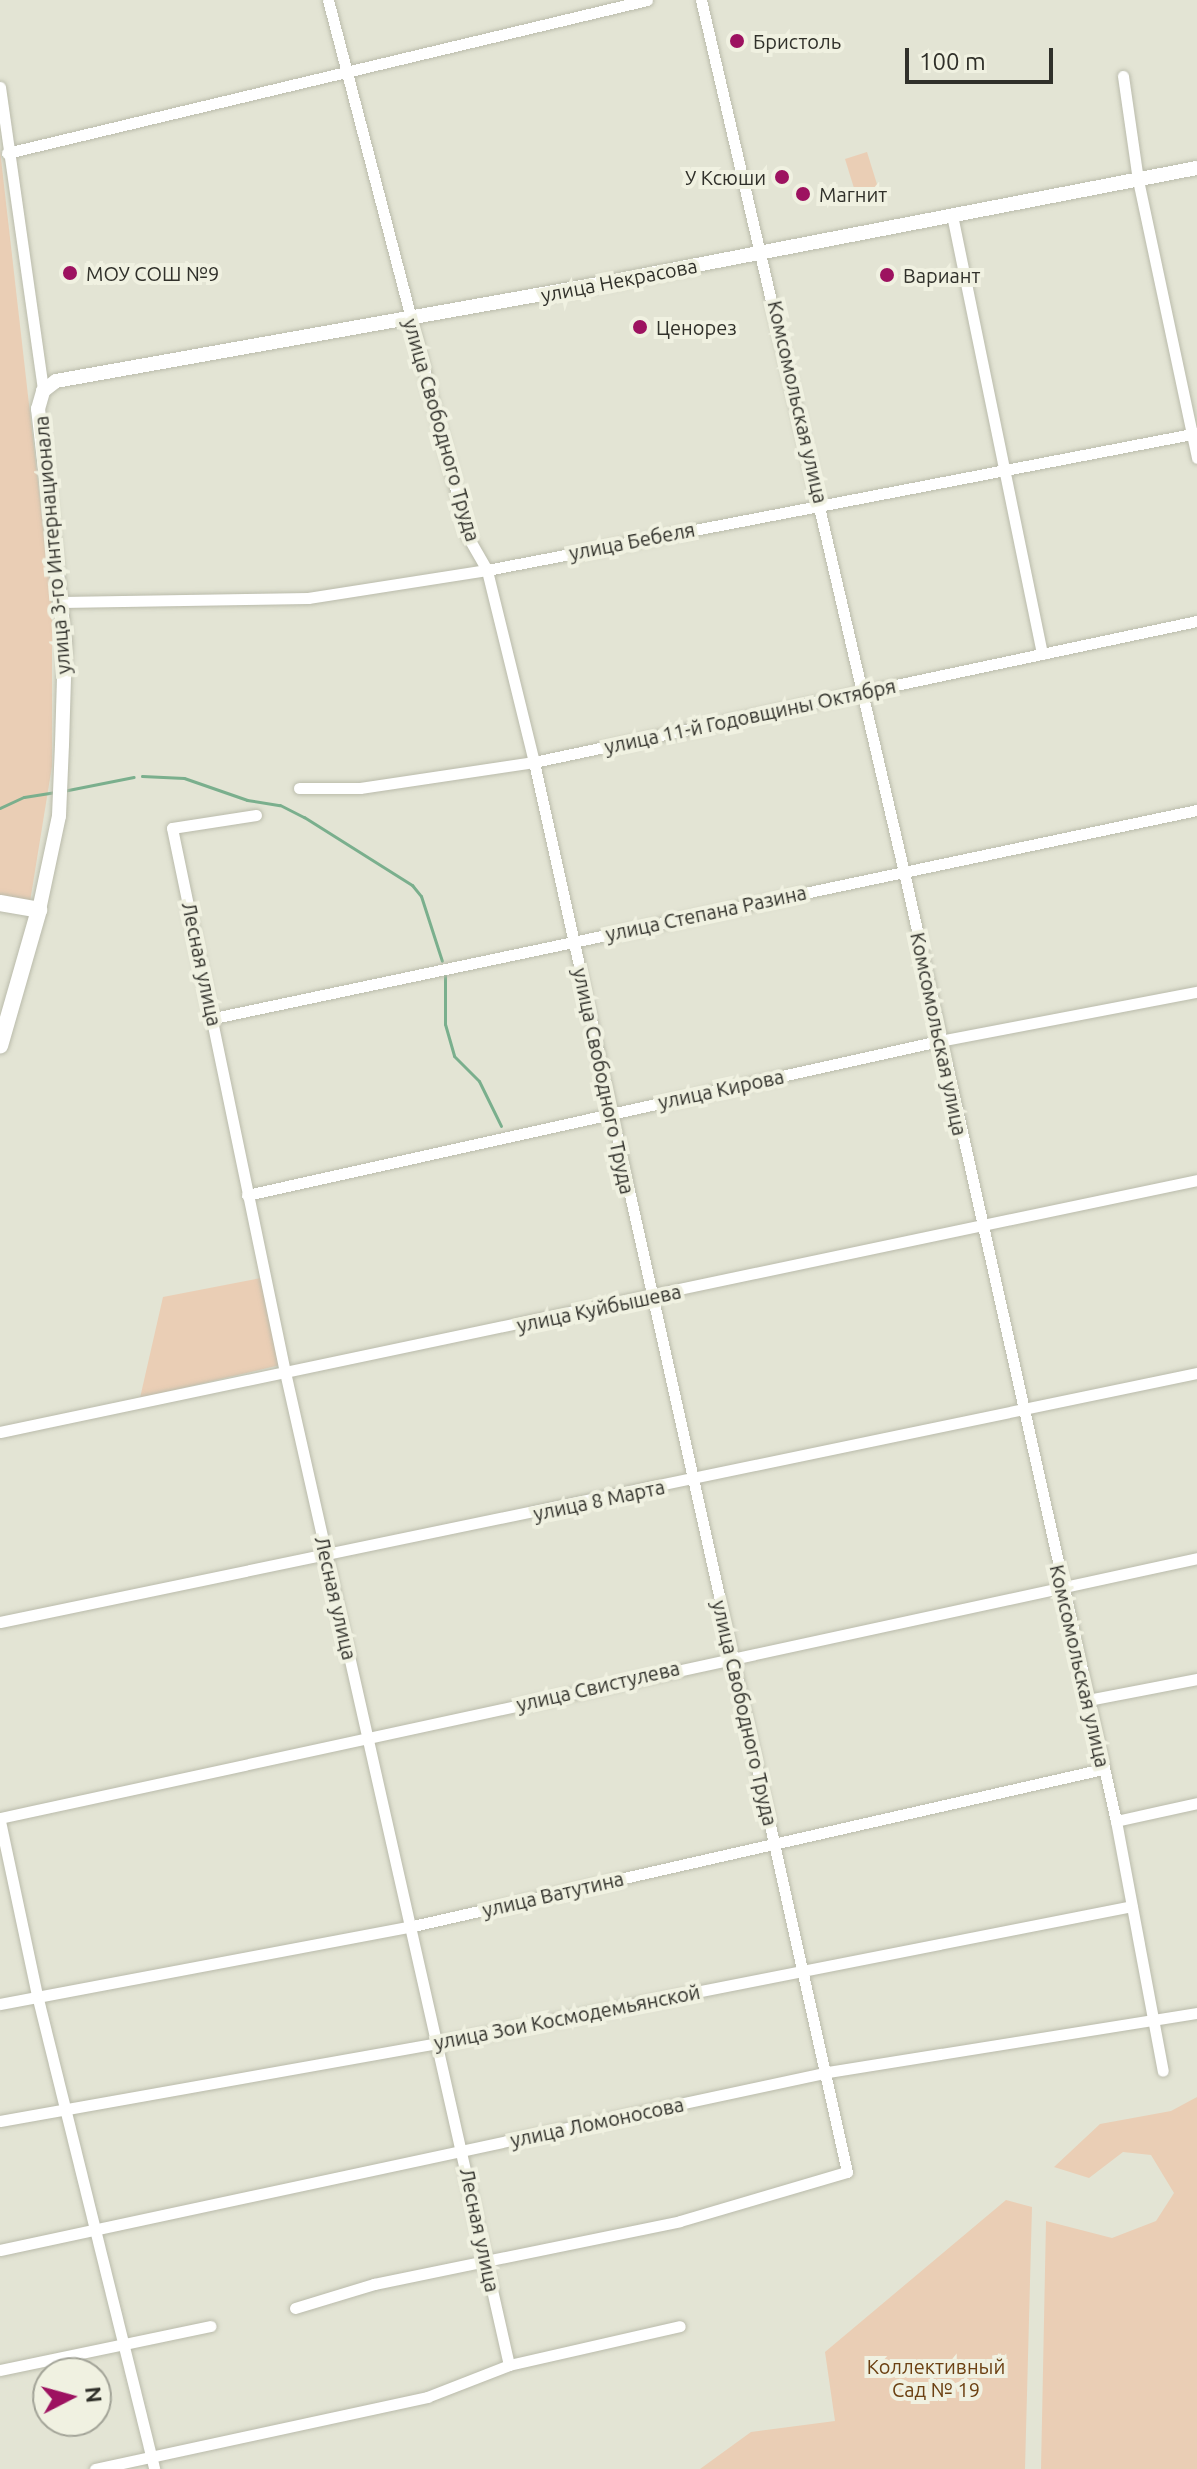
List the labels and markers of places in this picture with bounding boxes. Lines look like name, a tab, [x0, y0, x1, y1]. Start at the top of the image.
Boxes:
place label: Бристоль	[753, 29, 841, 53]
marker: Бристоль	[728, 32, 746, 50]
place label: У Ксюши	[685, 165, 766, 189]
marker: У Ксюши	[773, 168, 791, 186]
place label: Магнит	[819, 182, 887, 206]
marker: Магнит	[794, 185, 812, 203]
place label: МОУ СОШ №9	[86, 261, 219, 285]
place label: Вариант	[903, 263, 980, 287]
marker: МОУ СОШ №9	[61, 264, 79, 282]
marker: Вариант	[878, 266, 896, 284]
place label: Ценорез	[656, 315, 737, 339]
marker: Ценорез	[631, 318, 649, 336]

